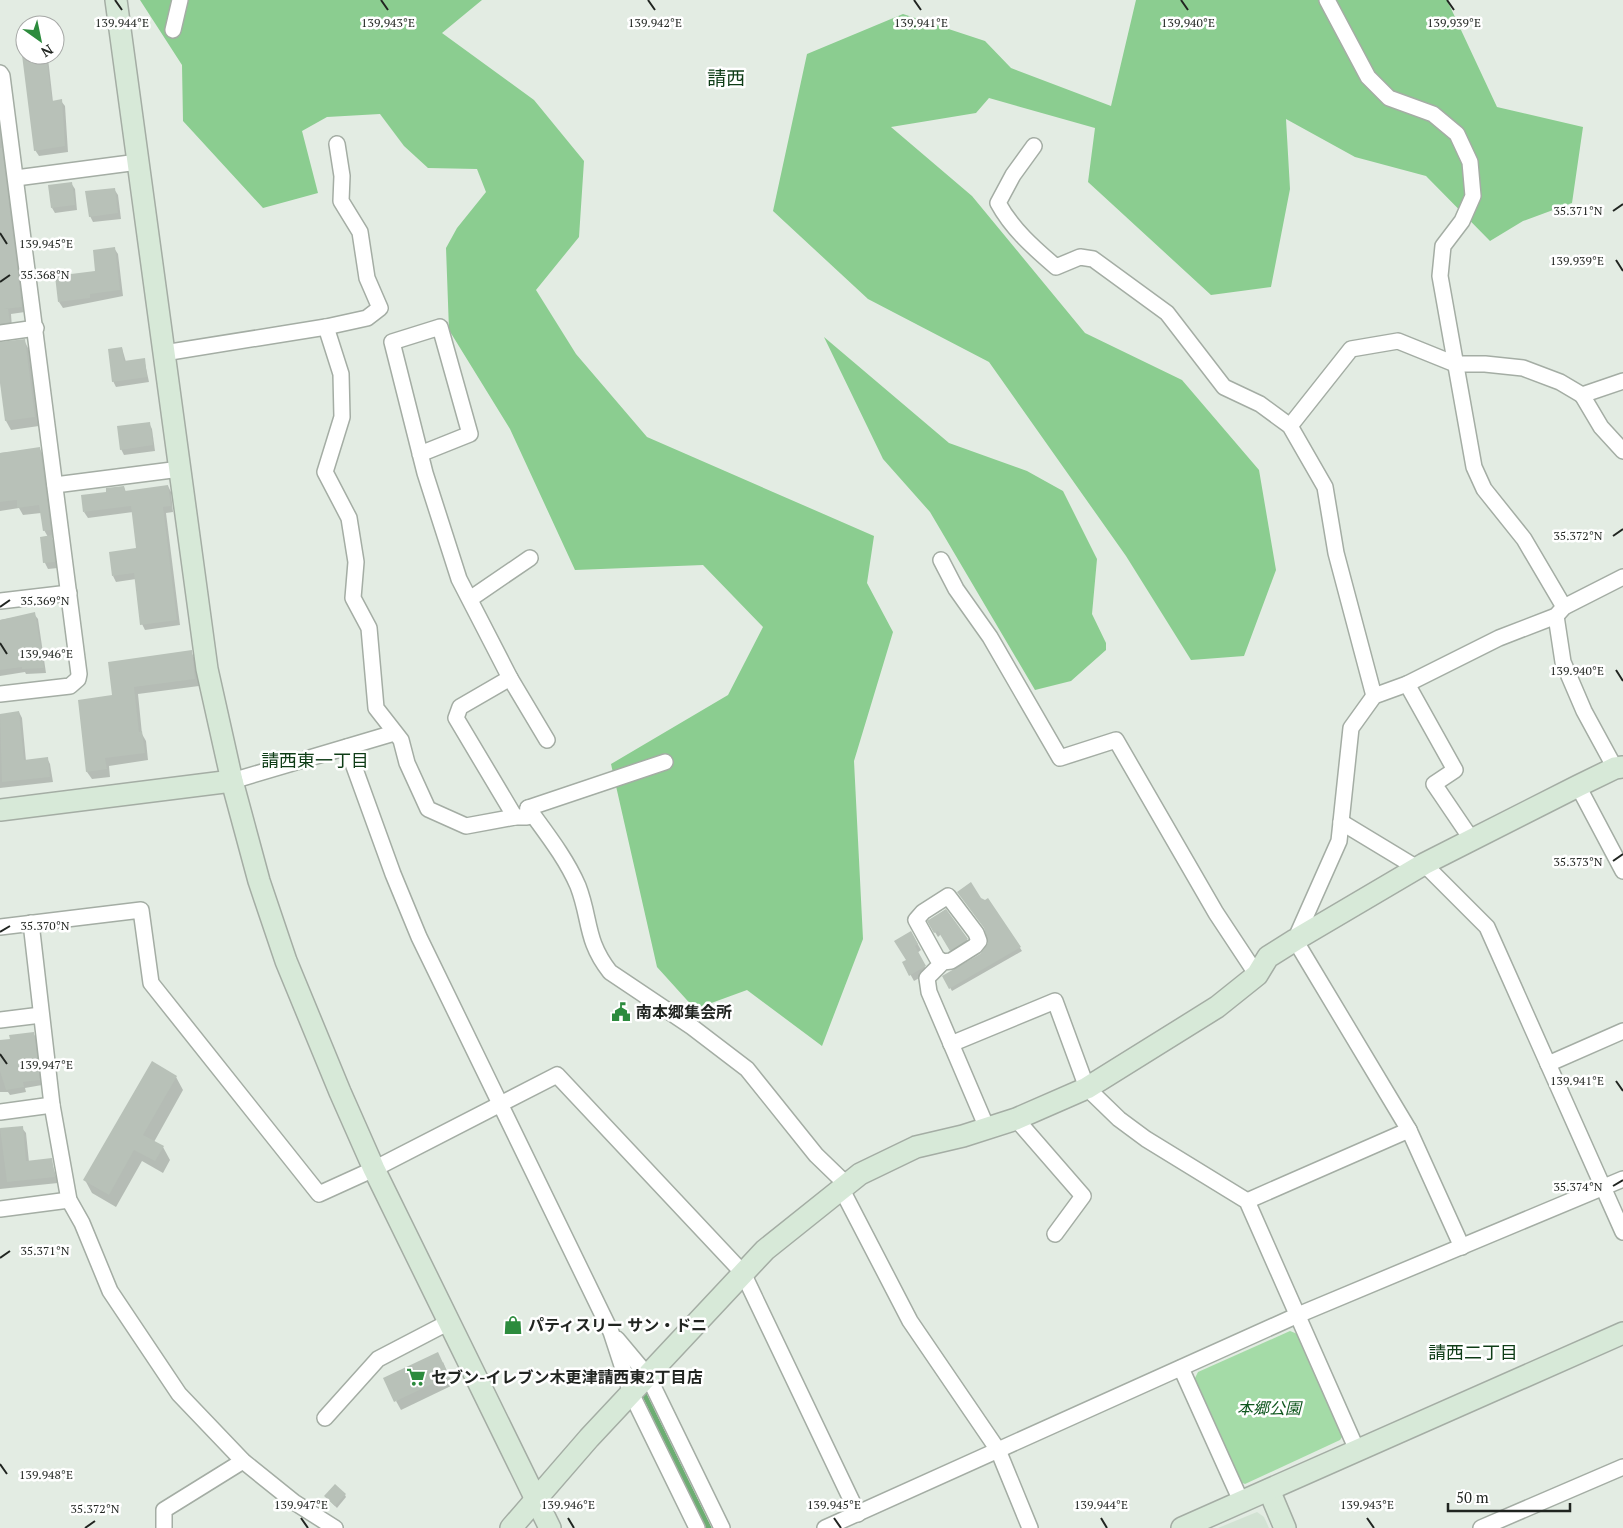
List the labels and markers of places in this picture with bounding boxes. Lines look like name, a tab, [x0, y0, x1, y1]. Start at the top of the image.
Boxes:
public building icon: 南本郷集会所	[610, 1001, 632, 1023]
place label: 南本郷集会所	[636, 1001, 732, 1023]
shop icon: パティスリー サン・ドニ	[502, 1314, 524, 1336]
place label: パティスリー サン・ドニ	[528, 1314, 707, 1336]
supermarket icon: セブン-イレブン木更津請西東2丁目店	[405, 1366, 427, 1388]
place label: セブン-イレブン木更津請西東2丁目店	[431, 1366, 703, 1388]

